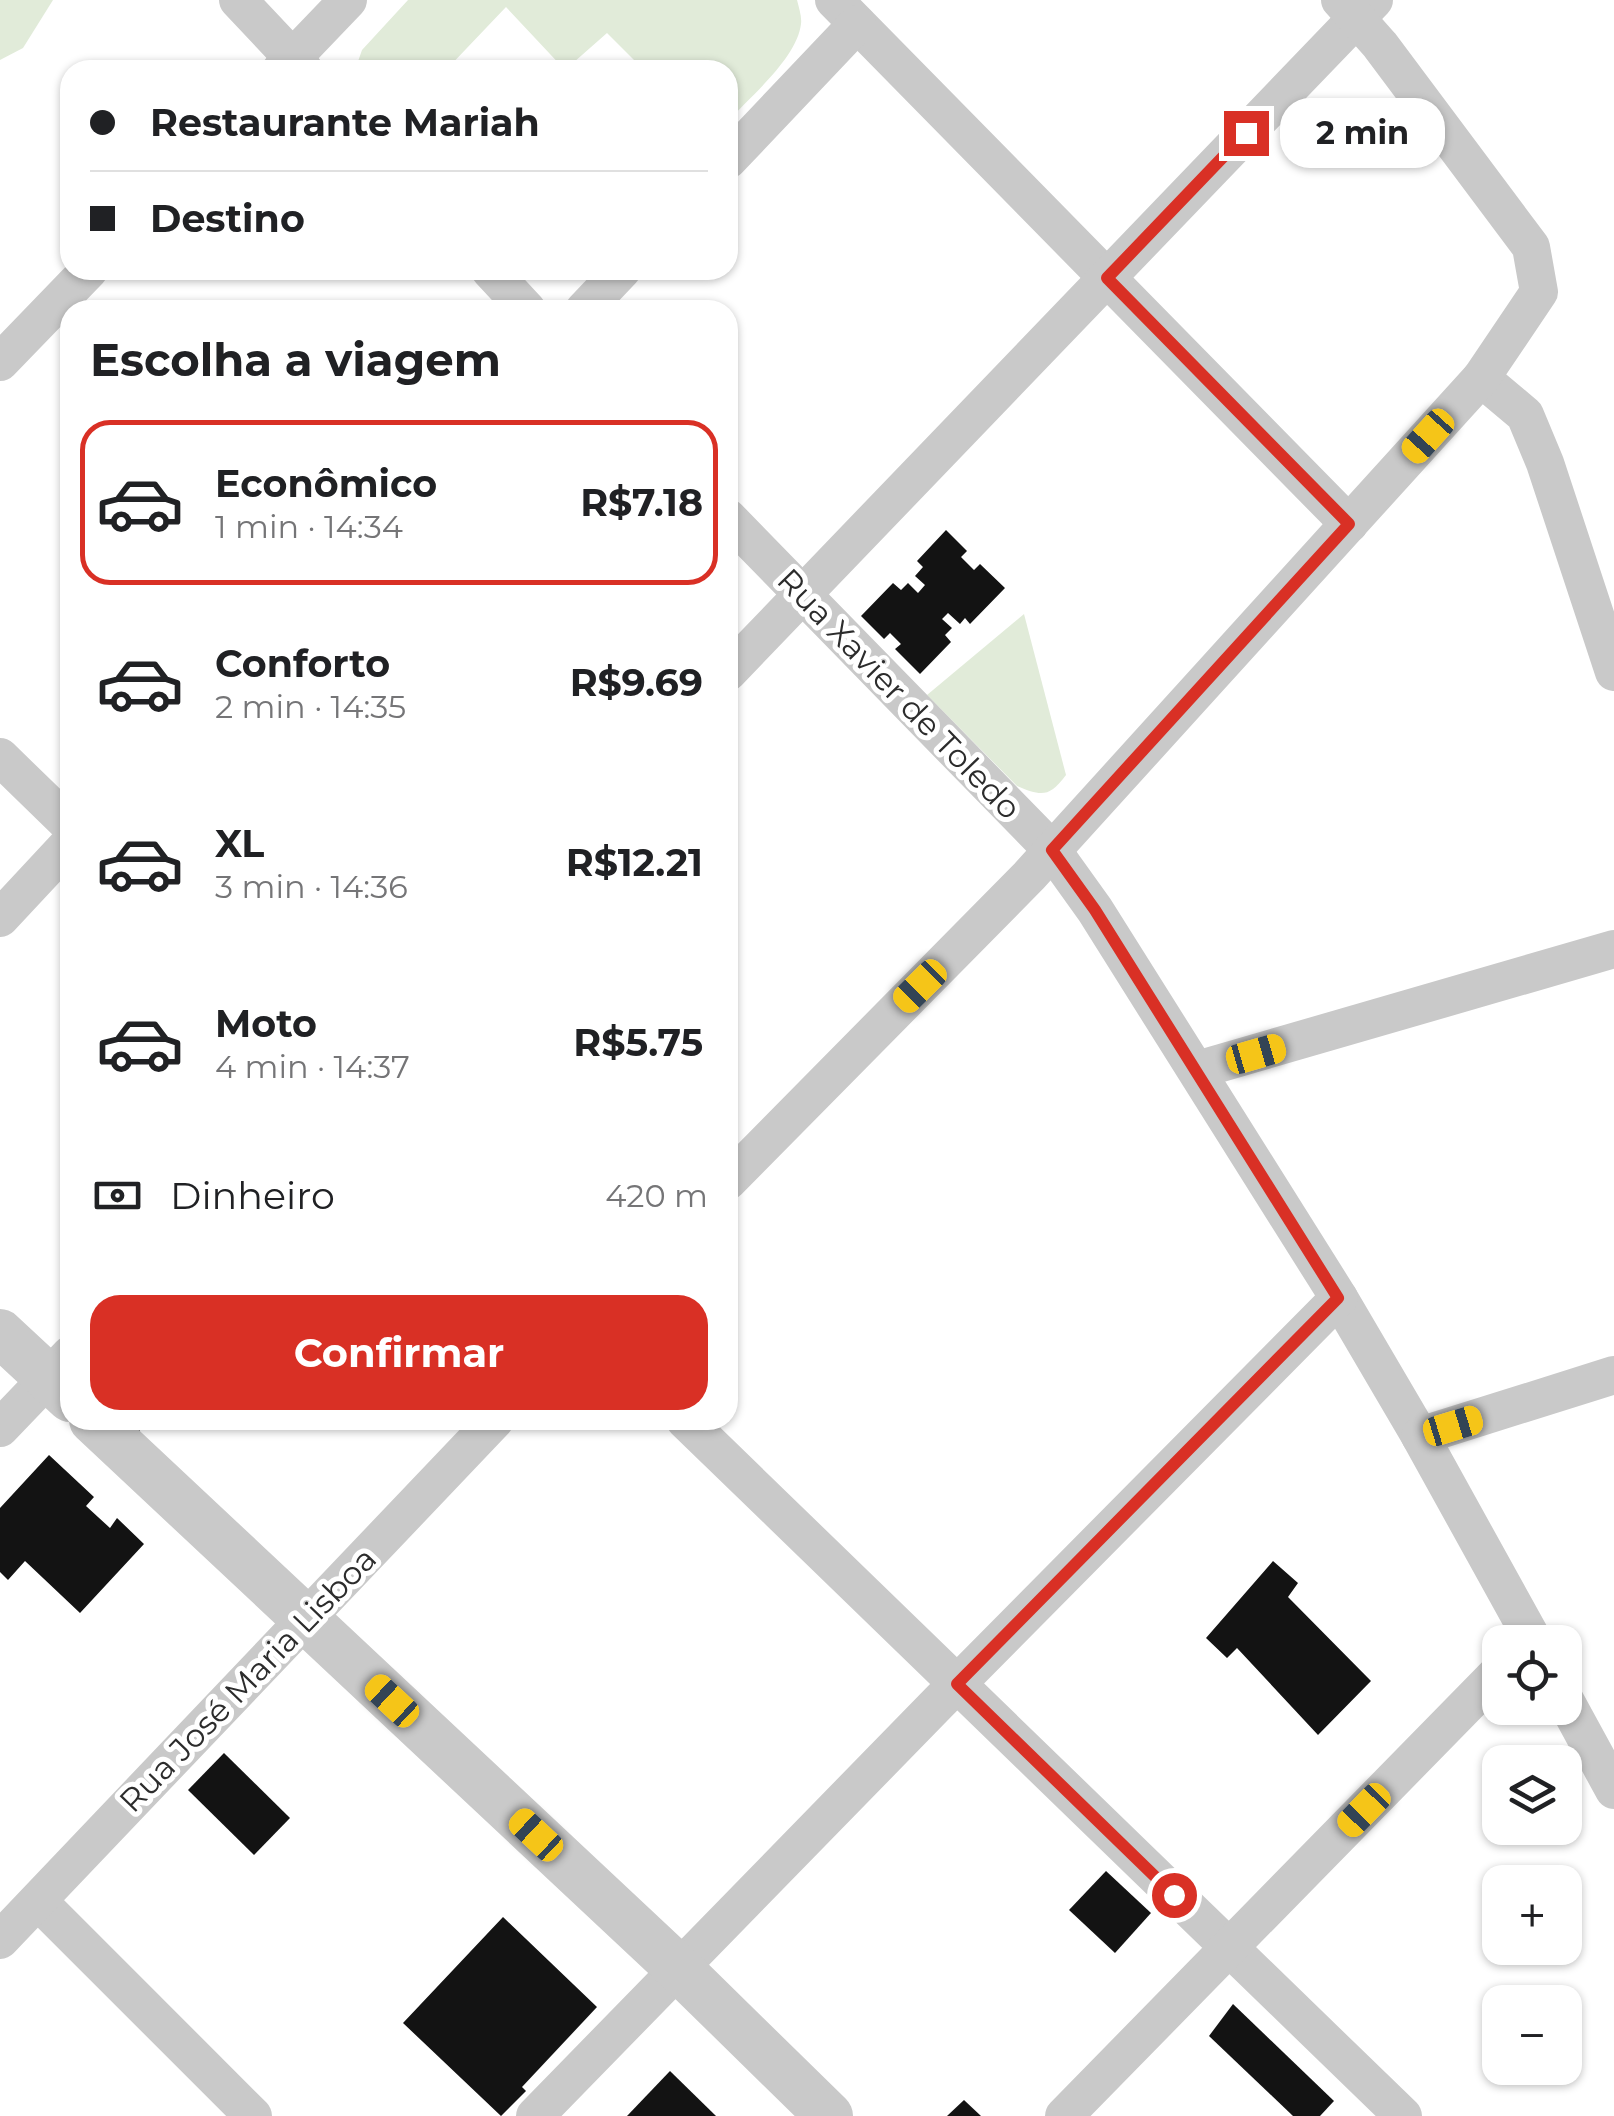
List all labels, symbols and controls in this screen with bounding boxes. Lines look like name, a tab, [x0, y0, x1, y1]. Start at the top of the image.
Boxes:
callout: 2 min	[1281, 98, 1446, 168]
text: Restaurante Mariah	[150, 99, 540, 146]
route end	[1224, 111, 1269, 156]
text: 2 min	[1316, 113, 1409, 152]
text: Destino	[150, 195, 305, 242]
text: Escolha a viagem	[90, 332, 501, 387]
car	[1397, 404, 1459, 468]
icon: car	[95, 458, 185, 548]
text: Econômico	[215, 460, 437, 507]
text: R$7.18	[580, 479, 703, 526]
text: 1 min · 14:34	[215, 507, 403, 546]
street label: Rua Xavier de Toledo	[770, 560, 1029, 827]
icon: car	[95, 638, 185, 728]
text: Conforto	[215, 640, 390, 687]
text: R$9.69	[570, 659, 703, 706]
text: 2 min · 14:35	[215, 687, 406, 726]
icon: car	[95, 818, 185, 908]
text: XL	[215, 820, 264, 867]
text: R$12.21	[566, 839, 703, 886]
text: 3 min · 14:36	[215, 867, 408, 906]
car	[888, 954, 952, 1018]
icon: car	[95, 998, 185, 1088]
text: Moto	[215, 1000, 317, 1047]
text: R$5.75	[573, 1019, 703, 1066]
car	[1223, 1031, 1289, 1077]
text: 4 min · 14:37	[215, 1047, 410, 1086]
icon: cash	[90, 1168, 145, 1223]
text: Dinheiro	[170, 1172, 335, 1219]
text: 420 m	[605, 1176, 708, 1215]
button: Confirmar	[90, 1295, 708, 1410]
car	[1420, 1403, 1486, 1449]
street label: Rua José Maria Lisboa	[111, 1539, 384, 1820]
map controls	[1482, 1625, 1582, 2085]
button: locate	[1482, 1625, 1582, 1725]
car	[360, 1670, 424, 1732]
button: layers	[1482, 1745, 1582, 1845]
car	[1332, 1778, 1396, 1842]
car	[504, 1804, 568, 1866]
button: +	[1482, 1865, 1582, 1965]
route start	[1152, 1873, 1197, 1918]
button: −	[1482, 1985, 1582, 2085]

